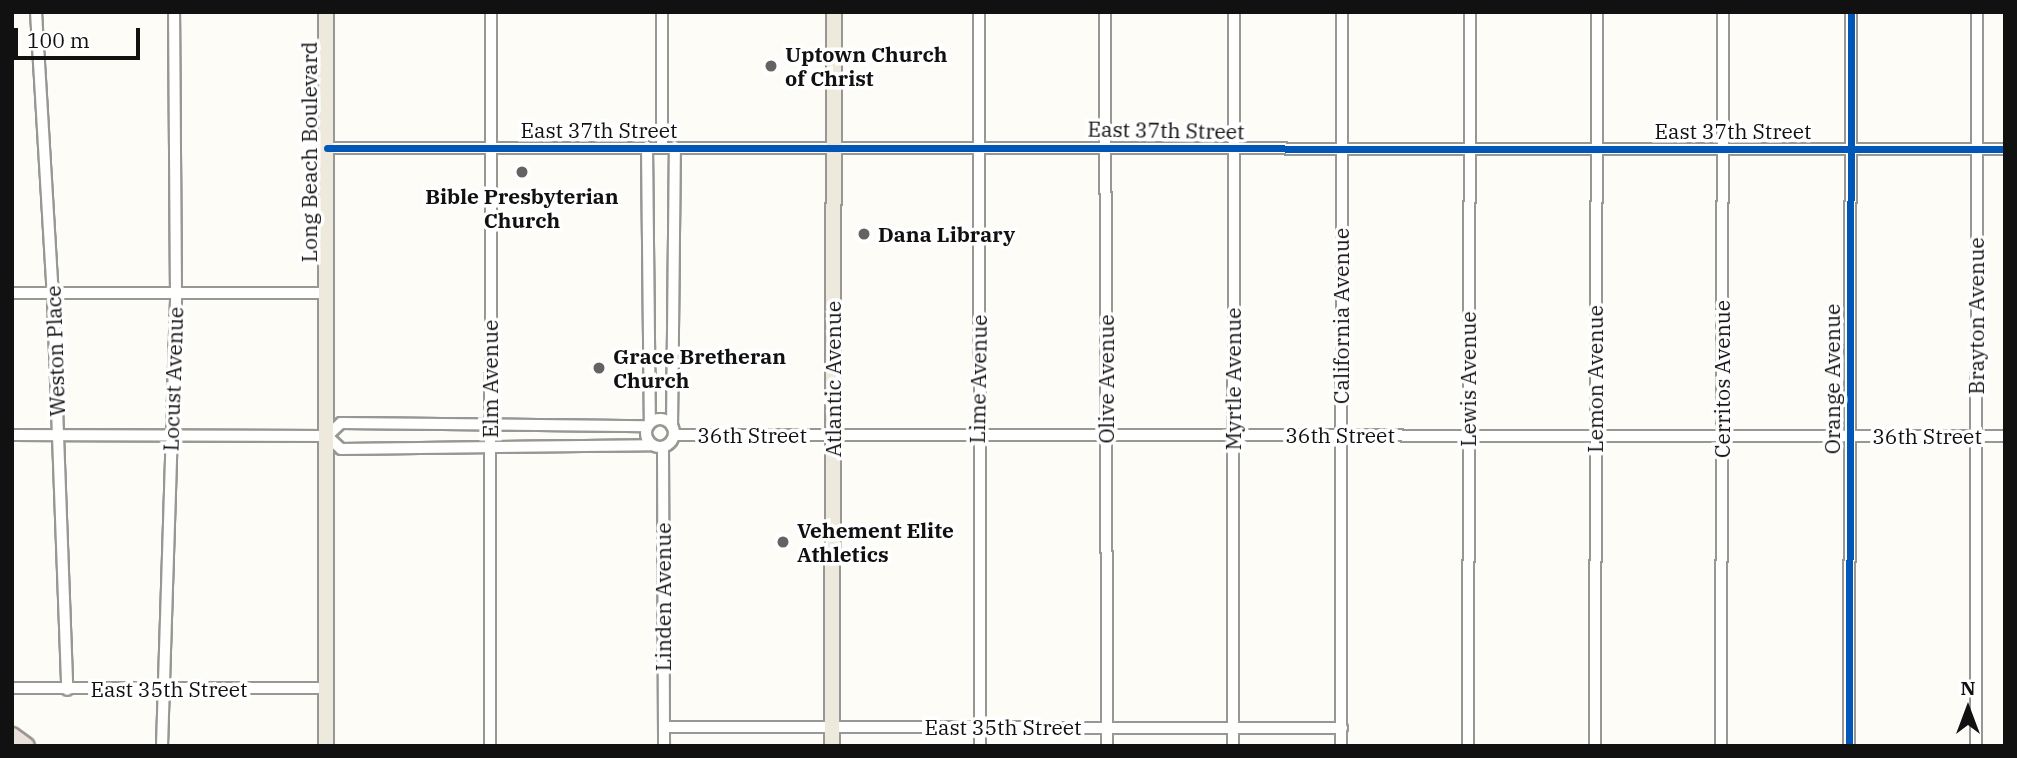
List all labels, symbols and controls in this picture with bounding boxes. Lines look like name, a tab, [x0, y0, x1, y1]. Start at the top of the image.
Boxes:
scale bar	[18, 14, 144, 58]
text: 100 m	[27, 26, 90, 54]
place label: Uptown Church of Christ	[785, 41, 948, 91]
street label: Long Beach Boulevard	[296, 42, 322, 262]
marker: Uptown Church of Christ	[763, 58, 779, 74]
street label: East 37th Street	[1087, 116, 1245, 144]
street label: East 37th Street	[521, 117, 677, 143]
street label: East 37th Street	[1655, 118, 1811, 144]
marker: Bible Presbyterian Church	[514, 164, 530, 180]
place label: Bible Presbyterian Church	[425, 183, 619, 233]
place label: Dana Library	[878, 221, 1015, 247]
marker: Dana Library	[856, 226, 872, 242]
street label: California Avenue	[1328, 228, 1354, 404]
street label: Brayton Avenue	[1963, 237, 1989, 395]
street label: Weston Place	[40, 285, 70, 417]
street label: Cerritos Avenue	[1709, 300, 1735, 458]
street label: Atlantic Avenue	[820, 301, 846, 457]
street label: Orange Avenue	[1819, 304, 1845, 454]
street label: Lemon Avenue	[1582, 305, 1608, 453]
street label: Locust Avenue	[158, 306, 188, 452]
street label: Myrtle Avenue	[1220, 308, 1246, 450]
street label: Lewis Avenue	[1455, 311, 1481, 447]
street label: Lime Avenue	[964, 314, 992, 444]
street label: Olive Avenue	[1093, 315, 1119, 443]
street label: Elm Avenue	[477, 320, 503, 438]
place label: Grace Bretheran Church	[613, 343, 786, 393]
marker: Grace Bretheran Church	[591, 360, 607, 376]
street label: 36th Street	[697, 422, 807, 448]
street label: 36th Street	[1285, 422, 1395, 448]
street label: 36th Street	[1872, 423, 1982, 449]
place label: Vehement Elite Athletics	[797, 517, 954, 567]
street label: Linden Avenue	[650, 523, 676, 671]
marker: Vehement Elite Athletics	[775, 534, 791, 550]
north arrow	[1933, 674, 2003, 744]
street label: East 35th Street	[91, 676, 247, 702]
text: N	[1960, 676, 1976, 700]
street label: East 35th Street	[925, 714, 1081, 740]

